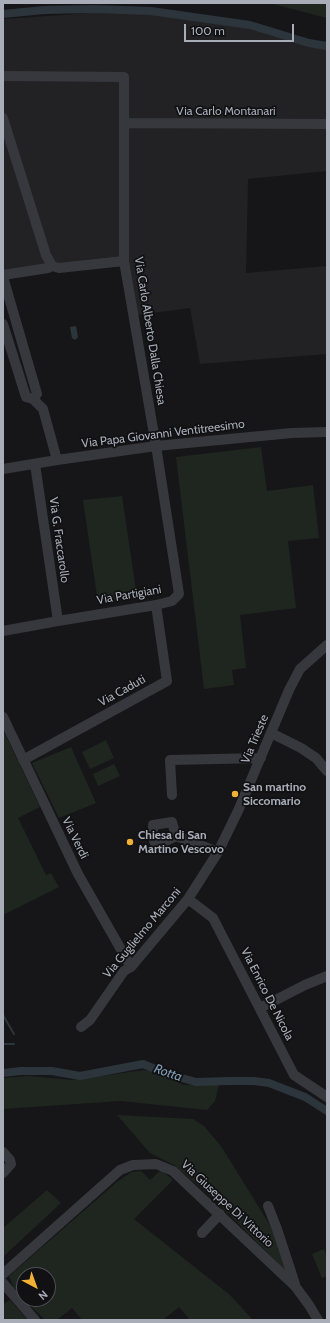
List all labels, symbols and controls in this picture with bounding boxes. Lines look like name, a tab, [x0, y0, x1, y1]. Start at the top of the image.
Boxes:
scale bar	[186, 16, 296, 42]
text: 100 m	[191, 23, 225, 38]
street label: Via Carlo Montanari	[176, 104, 276, 118]
street label: Via Carlo Alberto Dalla Chiesa	[131, 256, 169, 406]
street label: Via Papa Giovanni Ventitreesimo	[81, 417, 245, 451]
street label: Via G. Fraccarollo	[46, 496, 72, 584]
street label: Via Partigiani	[96, 582, 162, 608]
street label: Via Caduti	[96, 672, 148, 710]
street label: Via Trieste	[238, 712, 272, 766]
place label: San martino Siccomario	[243, 780, 306, 808]
marker: San martino Siccomario	[230, 789, 240, 799]
street label: Via Verdi	[59, 815, 91, 861]
place label: Chiesa di San Martino Vescovo	[138, 828, 224, 856]
marker: Chiesa di San Martino Vescovo	[125, 837, 135, 847]
street label: Via Guglielmo Marconi	[100, 885, 184, 981]
street label: Via Enrico De Nicola	[237, 945, 297, 1043]
water label: Rotta	[152, 1061, 184, 1085]
street label: Via Giuseppe Di Vittorio	[178, 1158, 276, 1250]
north arrow	[16, 1267, 56, 1307]
text: N	[36, 1287, 51, 1303]

